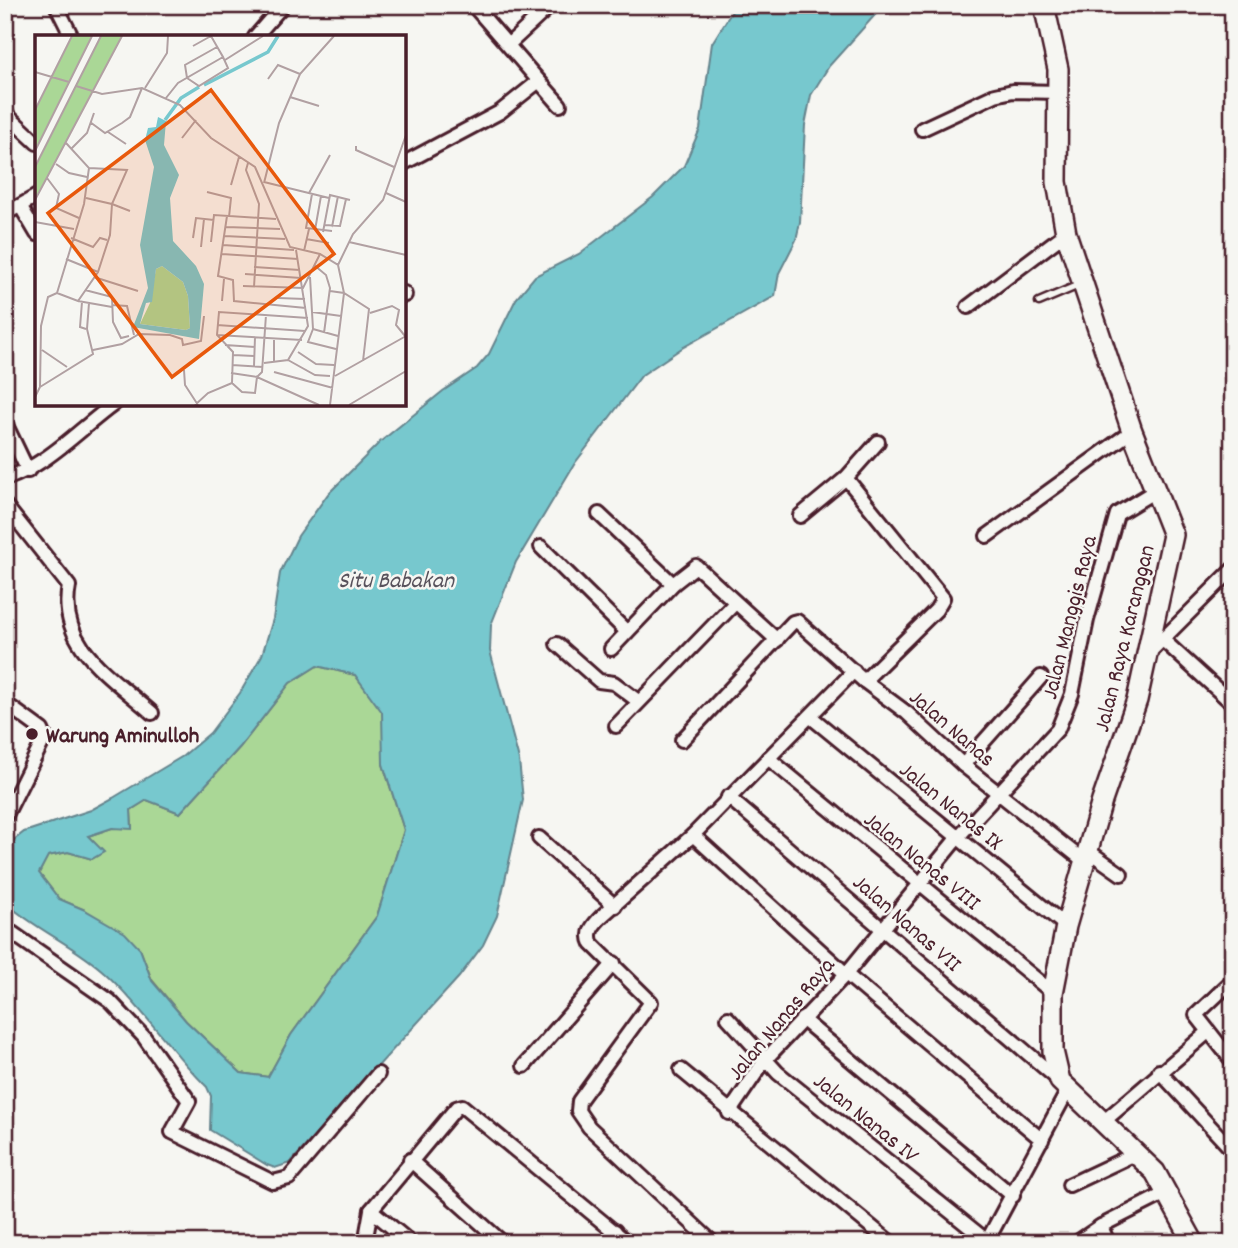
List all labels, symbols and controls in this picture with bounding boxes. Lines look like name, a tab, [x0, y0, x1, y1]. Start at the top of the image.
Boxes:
inset map	[35, 35, 406, 406]
street label: Jalan Manggis Raya	[1035, 531, 1108, 703]
street label: Jalan Raya Karanggan	[1087, 542, 1166, 736]
water label: Situ Babakan	[338, 565, 455, 599]
street label: Jalan Nanas	[900, 683, 1001, 776]
place label: Warung Aminulloh	[46, 721, 199, 754]
marker: Warung Aminulloh	[24, 726, 40, 742]
street label: Jalan Nanas IX	[891, 756, 1009, 860]
street label: Jalan Nanas VIII	[855, 805, 986, 920]
street label: Jalan Nanas VII	[844, 868, 968, 981]
street label: Jalan Nanas Raya	[721, 951, 845, 1089]
street label: Jalan Nanas IV	[805, 1067, 925, 1173]

